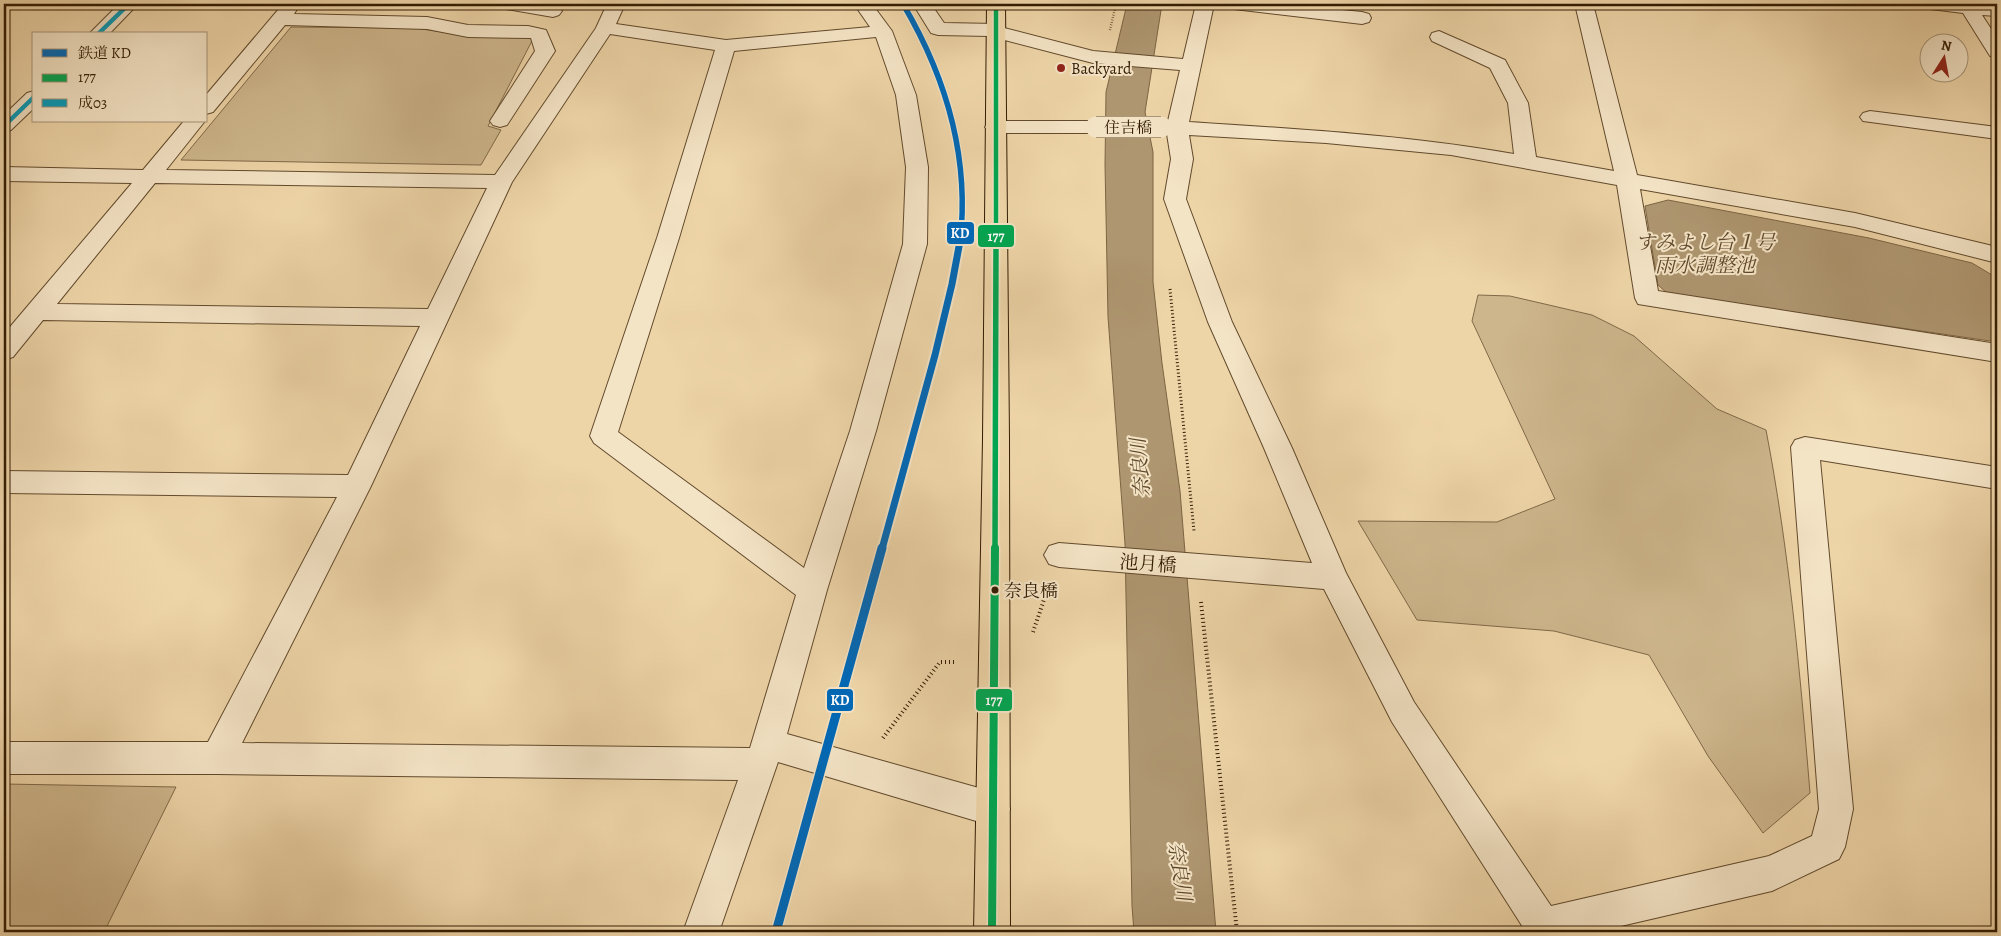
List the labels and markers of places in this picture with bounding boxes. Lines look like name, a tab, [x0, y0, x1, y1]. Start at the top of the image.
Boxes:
place label: Backyard	[1071, 58, 1132, 80]
marker: Backyard	[1055, 62, 1067, 74]
place label: 奈良橋	[1004, 579, 1058, 603]
marker: 奈良橋	[990, 585, 1000, 595]

